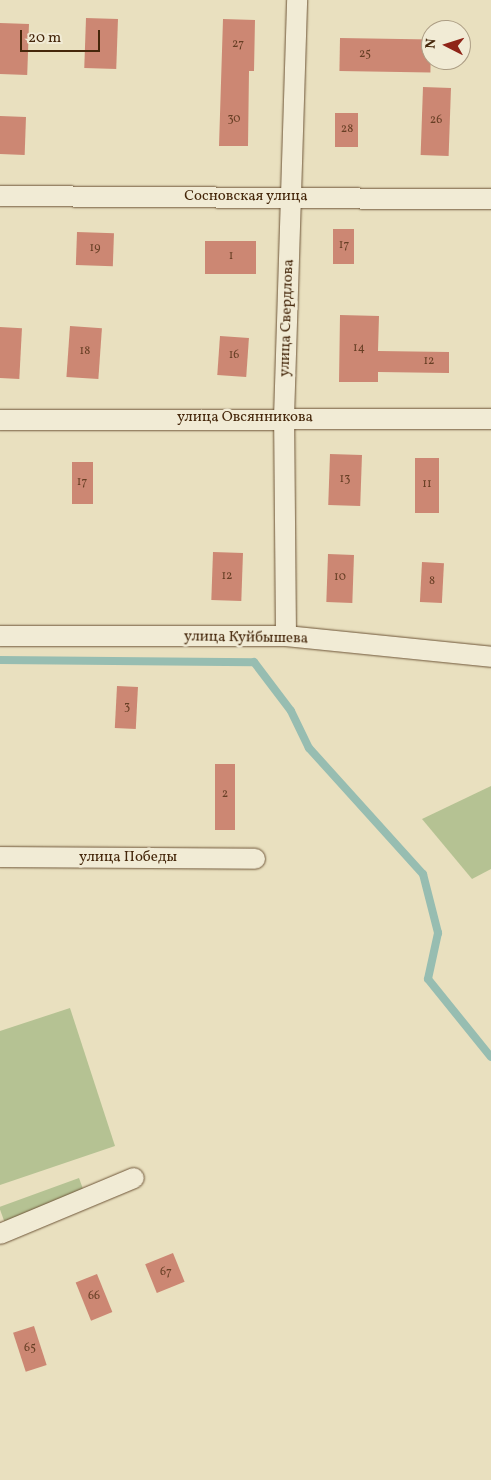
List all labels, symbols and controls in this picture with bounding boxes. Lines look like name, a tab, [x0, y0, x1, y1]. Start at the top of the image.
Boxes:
scale bar	[22, 20, 102, 52]
north arrow	[421, 20, 471, 70]
text: 20 m	[28, 28, 61, 49]
house number: 27	[232, 38, 244, 52]
text: N	[422, 38, 441, 50]
house number: 25	[359, 48, 371, 62]
house number: 30	[227, 113, 241, 127]
house number: 26	[430, 114, 442, 128]
house number: 28	[341, 123, 353, 137]
street label: Сосновская улица	[184, 188, 308, 206]
house number: 17	[339, 239, 349, 253]
house number: 19	[90, 242, 100, 256]
house number: 1	[229, 250, 233, 264]
street label: улица Свердлова	[276, 259, 298, 377]
house number: 14	[353, 342, 365, 356]
house number: 18	[80, 345, 90, 359]
house number: 16	[229, 349, 239, 363]
house number: 12	[423, 355, 435, 369]
street label: улица Овсянникова	[177, 409, 313, 427]
house number: 13	[340, 473, 350, 487]
house number: 17	[77, 476, 87, 490]
house number: 11	[422, 478, 432, 492]
house number: 12	[221, 570, 233, 584]
house number: 10	[334, 571, 346, 585]
house number: 8	[429, 575, 435, 589]
street label: улица Куйбышева	[184, 628, 308, 648]
house number: 3	[124, 701, 130, 715]
house number: 2	[222, 788, 228, 802]
street label: улица Победы	[79, 849, 177, 867]
house number: 67	[160, 1266, 172, 1280]
house number: 66	[88, 1290, 100, 1304]
house number: 65	[24, 1342, 36, 1356]

